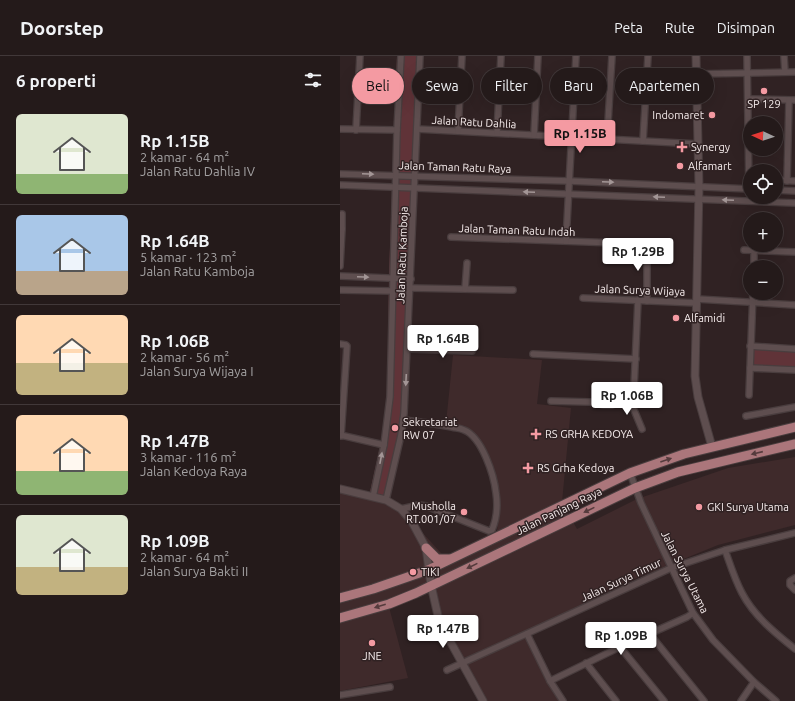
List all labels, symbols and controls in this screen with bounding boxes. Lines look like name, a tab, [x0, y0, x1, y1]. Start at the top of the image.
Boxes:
text: Doorstep	[20, 17, 104, 39]
text: Peta	[614, 20, 643, 36]
text: Rute	[665, 20, 695, 36]
text: Disimpan	[717, 20, 775, 36]
chip: Beli	[352, 68, 404, 104]
chip: Sewa	[412, 68, 473, 104]
chip: Filter	[481, 68, 542, 104]
chip: Baru	[550, 68, 607, 104]
chip: Apartemen	[615, 68, 714, 104]
icon: filters	[302, 69, 324, 91]
text: 6 properti	[16, 71, 96, 90]
marker: SP 129	[759, 86, 769, 96]
place label: SP 129	[747, 98, 781, 110]
place label: Indomaret	[652, 109, 705, 121]
marker: Indomaret	[707, 110, 717, 120]
street label: Jalan Ratu Dahlia	[431, 114, 517, 130]
north arrow	[743, 116, 783, 156]
map controls	[743, 116, 783, 300]
pin: Rp 1.15B	[539, 120, 621, 154]
text: Rp 1.15B	[553, 126, 607, 140]
icon: home	[48, 130, 96, 178]
text: Rp 1.15B	[140, 131, 210, 150]
marker: Synergy	[676, 141, 688, 153]
place label: Synergy	[691, 141, 731, 153]
text: 2 kamar · 64 m²	[140, 150, 229, 164]
street label: Jalan Taman Ratu Raya	[398, 159, 512, 175]
place label: Alfamart	[688, 160, 732, 172]
marker: Alfamart	[675, 161, 685, 171]
text: Jalan Ratu Dahlia IV	[140, 164, 255, 178]
button: locate	[743, 164, 783, 204]
one-way arrow	[362, 171, 374, 178]
one-way arrow	[602, 179, 614, 186]
one-way arrow	[522, 189, 535, 195]
one-way arrow	[652, 194, 665, 200]
one-way arrow	[721, 197, 734, 203]
street label: Jalan Ratu Kamboja	[394, 206, 410, 304]
button: +	[743, 212, 783, 252]
street label: Jalan Taman Ratu Indah	[458, 222, 576, 238]
icon: home	[48, 231, 96, 279]
text: Rp 1.64B	[140, 231, 210, 250]
pin: Rp 1.29B	[597, 238, 679, 272]
text: Rp 1.29B	[611, 244, 665, 258]
text: 5 kamar · 123 m²	[140, 250, 236, 264]
button: −	[743, 260, 783, 300]
text: Jalan Ratu Kamboja	[140, 264, 255, 278]
one-way arrow	[357, 274, 369, 281]
street label: Jalan Surya Wijaya	[594, 282, 686, 298]
place label: Alfamidi	[684, 312, 725, 324]
marker: Alfamidi	[671, 313, 681, 323]
pin: Rp 1.64B	[402, 325, 484, 359]
icon: home	[48, 331, 96, 379]
text: Rp 1.06B	[140, 331, 210, 350]
text: Rp 1.64B	[416, 331, 470, 345]
text: 2 kamar · 56 m²	[140, 350, 229, 364]
text: Jalan Surya Wijaya I	[140, 364, 253, 378]
one-way arrow	[402, 374, 409, 386]
pin: Rp 1.06B	[586, 382, 668, 416]
text: Rp 1.06B	[600, 388, 654, 402]
place label: Sekretariat RW 07	[403, 416, 458, 441]
marker: Sekretariat RW 07	[390, 423, 400, 433]
marker: RS GRHA KEDOYA	[530, 428, 542, 440]
place label: RS GRHA KEDOYA	[545, 428, 634, 440]
icon: home	[48, 431, 96, 479]
text: Rp 1.47B	[140, 431, 210, 450]
text: 3 kamar · 116 m²	[140, 450, 236, 464]
one-way arrow	[751, 450, 763, 456]
one-way arrow	[378, 452, 384, 464]
one-way arrow	[661, 456, 673, 462]
marker: RS Grha Kedoya	[522, 462, 534, 474]
place label: RS Grha Kedoya	[537, 462, 614, 474]
text: Jalan Kedoya Raya	[140, 464, 247, 478]
street label: Jalan Panjang Raya	[514, 485, 604, 537]
place label: Musholla RT.001/07	[406, 500, 456, 525]
place label: GKI Surya Utama	[707, 501, 789, 513]
marker: GKI Surya Utama	[694, 502, 704, 512]
marker: Musholla RT.001/07	[459, 507, 469, 517]
one-way arrow	[584, 507, 595, 513]
street label: Jalan Surya Utama	[659, 529, 711, 615]
icon: home	[48, 531, 96, 579]
text: Rp 1.09B	[140, 531, 210, 550]
text: 2 kamar · 64 m²	[140, 550, 229, 564]
street label: Jalan Surya Timur	[579, 556, 664, 604]
one-way arrow	[466, 563, 478, 569]
text: Jalan Surya Bakti II	[140, 564, 248, 578]
place label: TIKI	[421, 566, 439, 578]
marker: TIKI	[408, 567, 418, 577]
one-way arrow	[373, 604, 385, 610]
pin: Rp 1.47B	[402, 615, 484, 649]
text: Rp 1.47B	[416, 621, 470, 635]
pin: Rp 1.09B	[580, 622, 662, 656]
text: Rp 1.09B	[594, 628, 648, 642]
marker: JNE	[367, 638, 377, 648]
place label: JNE	[362, 650, 382, 662]

